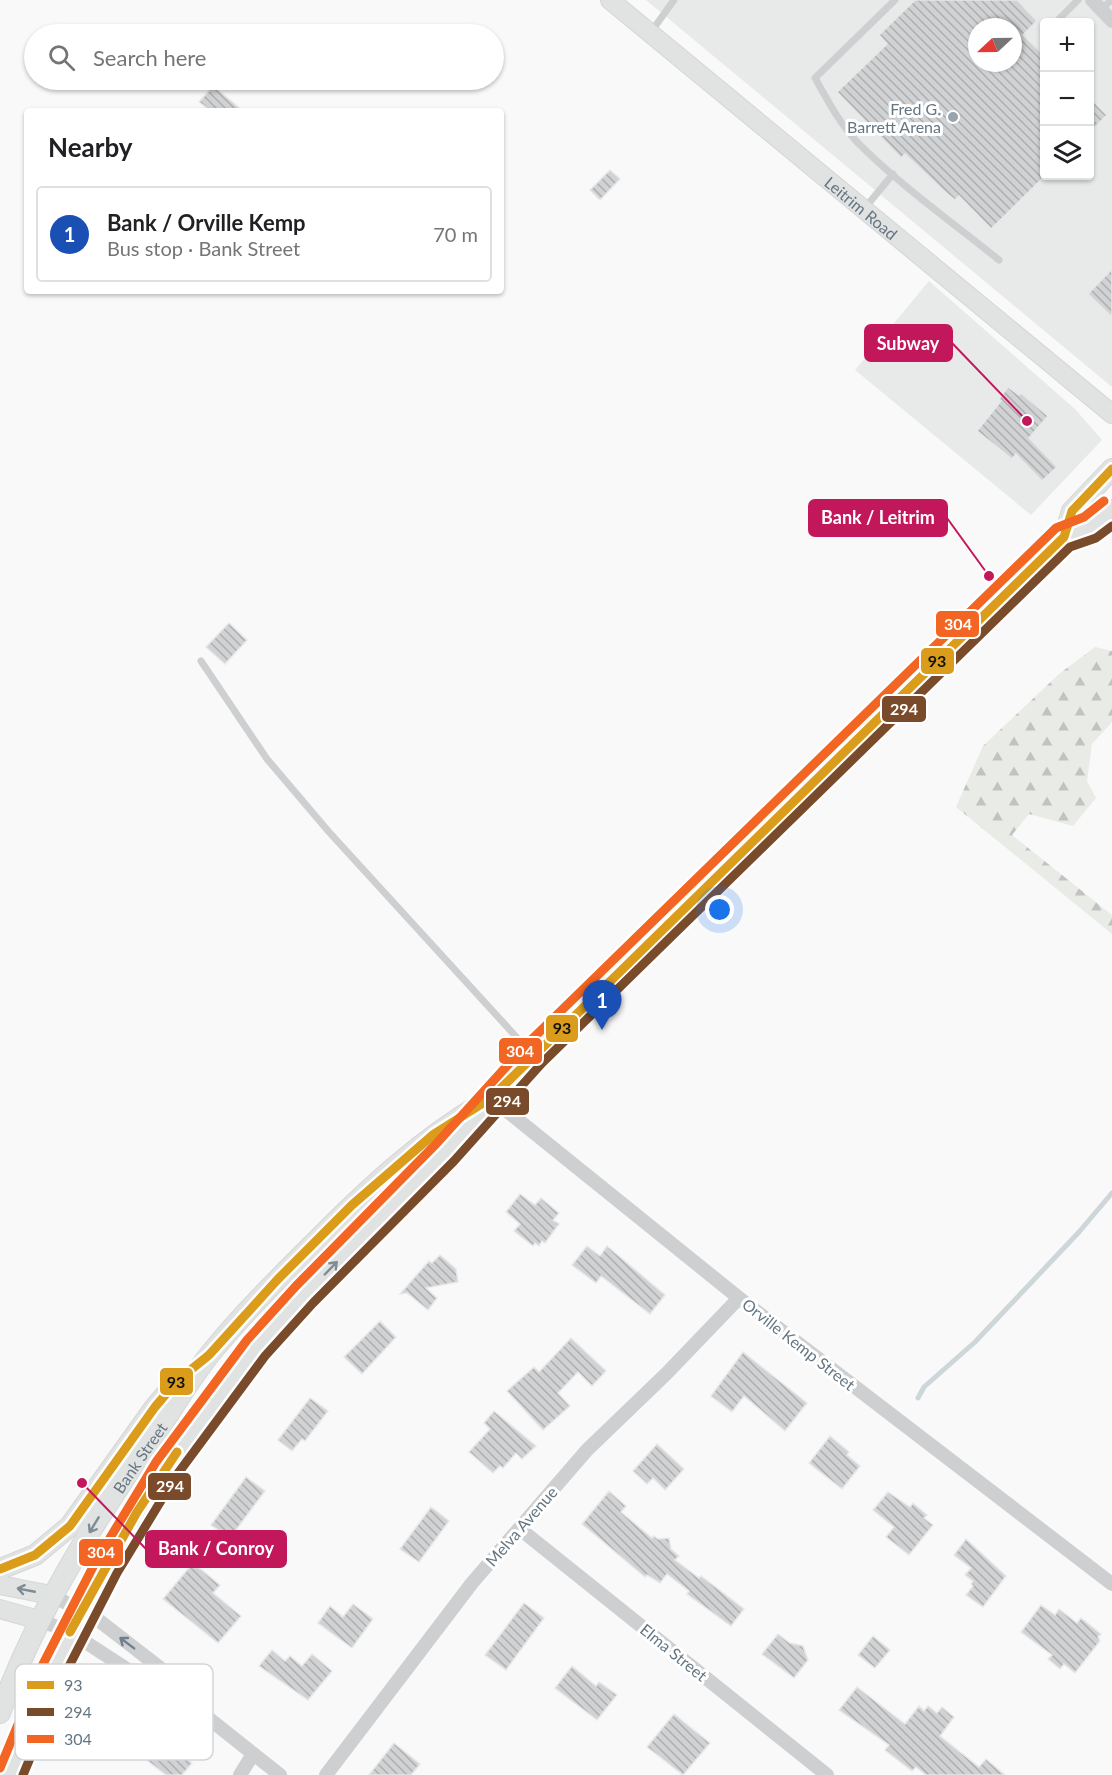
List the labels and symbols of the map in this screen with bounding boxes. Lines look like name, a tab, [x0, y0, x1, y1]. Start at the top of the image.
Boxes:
north arrow	[968, 18, 1022, 72]
place label: Fred G. Barrett Arena	[847, 99, 941, 136]
marker: Fred G. Barrett Arena	[946, 110, 960, 124]
street label: Leitrim Road	[821, 172, 902, 243]
callout: Subway	[865, 325, 952, 361]
text: Subway	[877, 332, 940, 354]
callout: Bank / Leitrim	[809, 500, 947, 536]
text: Bank / Leitrim	[821, 506, 935, 528]
line badge: 304	[935, 610, 980, 638]
text: 304	[944, 614, 972, 633]
line badge: 93	[920, 647, 955, 675]
text: 93	[928, 651, 946, 670]
line badge: 294	[881, 695, 927, 723]
text: 294	[890, 699, 918, 718]
your location	[705, 895, 734, 924]
pin: 1	[582, 980, 622, 1030]
line badge: 93	[545, 1014, 579, 1043]
text: 93	[553, 1018, 571, 1037]
line badge: 304	[498, 1037, 543, 1065]
text: 304	[506, 1041, 534, 1060]
line badge: 294	[485, 1087, 530, 1116]
text: 294	[493, 1091, 521, 1110]
one-way arrow	[324, 1260, 339, 1275]
street label: Orville Kemp Street	[739, 1294, 859, 1394]
line badge: 93	[159, 1367, 194, 1396]
text: 93	[167, 1372, 185, 1391]
street label: Bank Street	[108, 1418, 170, 1496]
line badge: 294	[147, 1472, 192, 1501]
text: 294	[156, 1476, 184, 1495]
street label: Melva Avenue	[481, 1482, 561, 1570]
one-way arrow	[88, 1516, 100, 1533]
callout: Bank / Conroy	[146, 1531, 286, 1567]
text: Bank / Conroy	[158, 1537, 274, 1559]
line badge: 304	[78, 1538, 124, 1567]
text: 304	[87, 1542, 115, 1561]
one-way arrow	[16, 1584, 36, 1595]
street label: Elma Street	[637, 1619, 711, 1685]
one-way arrow	[120, 1636, 136, 1649]
legend	[15, 1664, 213, 1760]
text: 93	[64, 1675, 83, 1694]
text: 294	[64, 1702, 92, 1721]
text: 304	[64, 1729, 92, 1748]

